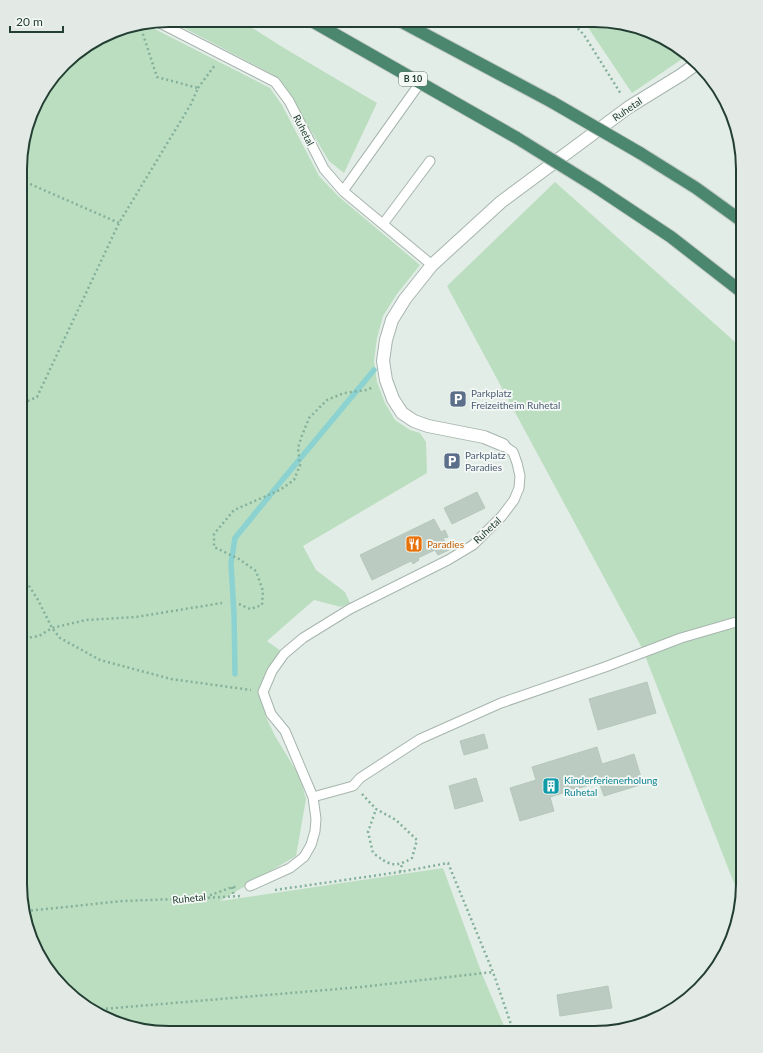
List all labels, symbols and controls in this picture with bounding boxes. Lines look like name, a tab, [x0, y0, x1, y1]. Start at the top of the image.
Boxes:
scale bar	[10, 8, 63, 34]
text: 20 m	[16, 14, 43, 29]
road number: B 10	[399, 72, 427, 86]
street label: Ruhetal	[610, 95, 644, 123]
street label: Ruhetal	[291, 112, 317, 148]
place label: Parkplatz Freizeitheim Ruhetal	[471, 387, 560, 411]
parking icon: Parkplatz Freizeitheim Ruhetal	[448, 389, 468, 409]
place label: Parkplatz Paradies	[465, 449, 506, 473]
parking icon: Parkplatz Paradies	[442, 451, 462, 471]
street label: Ruhetal	[471, 514, 503, 546]
restaurant icon: Paradies	[404, 534, 424, 554]
place label: Paradies	[427, 538, 464, 550]
place label: Kinderferienerholung Ruhetal	[564, 774, 658, 798]
building icon: Kinderferienerholung Ruhetal	[541, 776, 561, 796]
street label: Ruhetal	[172, 890, 206, 906]

